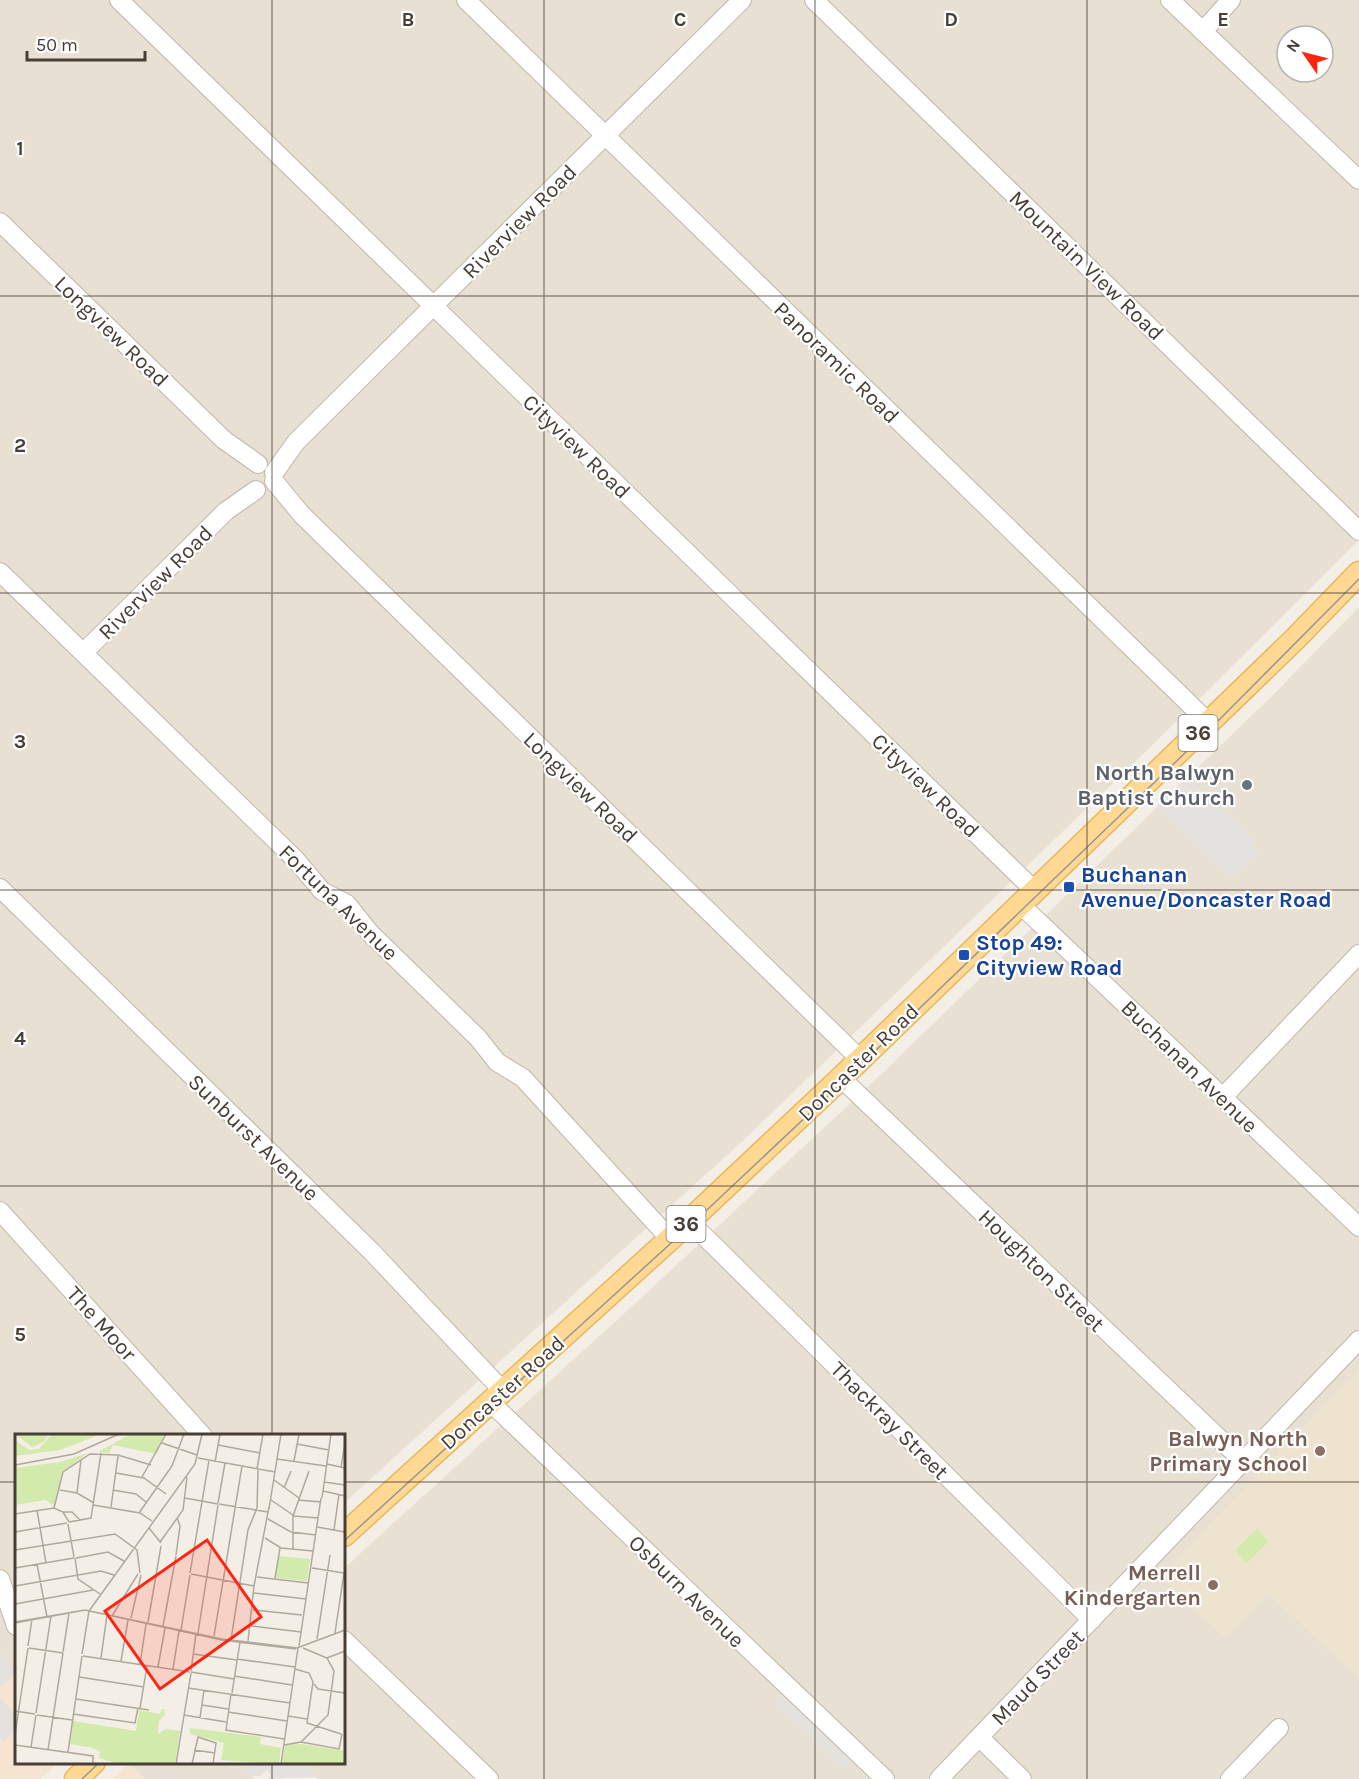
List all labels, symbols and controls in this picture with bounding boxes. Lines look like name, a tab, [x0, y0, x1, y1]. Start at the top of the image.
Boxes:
text: B	[402, 8, 414, 31]
text: C	[674, 8, 686, 31]
text: D	[944, 8, 958, 31]
text: E	[1217, 8, 1229, 31]
scale bar	[27, 24, 146, 62]
north arrow	[1275, 24, 1335, 84]
text: 50 m	[36, 34, 78, 56]
text: N	[1282, 36, 1304, 56]
text: 1	[16, 137, 24, 160]
street label: Riverview Road	[457, 159, 582, 284]
street label: Mountain View Road	[1004, 185, 1169, 346]
street label: Longview Road	[49, 271, 174, 393]
street label: Panoramic Road	[768, 296, 904, 429]
street label: Cityview Road	[517, 389, 635, 504]
text: 2	[14, 434, 26, 457]
street label: Riverview Road	[93, 520, 218, 645]
road number: 36	[1178, 715, 1218, 751]
street label: Longview Road	[518, 727, 643, 849]
street label: Cityview Road	[866, 728, 984, 843]
text: 3	[14, 730, 26, 753]
place label: North Balwyn Baptist Church	[1077, 760, 1235, 811]
marker: North Balwyn Baptist Church	[1240, 778, 1254, 792]
street label: Fortuna Avenue	[273, 839, 403, 966]
place label: Buchanan Avenue/Doncaster Road	[1081, 862, 1332, 913]
marker: Buchanan Avenue/Doncaster Road	[1062, 880, 1076, 894]
place label: Stop 49: Cityview Road	[976, 930, 1122, 981]
marker: Stop 49: Cityview Road	[957, 948, 971, 962]
street label: Buchanan Avenue	[1116, 995, 1263, 1139]
street label: Doncaster Road	[793, 998, 925, 1127]
text: 4	[14, 1027, 26, 1050]
street label: Sunburst Avenue	[183, 1069, 324, 1207]
street label: Houghton Street	[973, 1204, 1110, 1337]
road number: 36	[666, 1206, 706, 1242]
street label: The Moor	[61, 1281, 142, 1366]
text: 5	[14, 1323, 26, 1346]
street label: Doncaster Road	[435, 1330, 570, 1455]
street label: Thackray Street	[825, 1356, 954, 1485]
place label: Balwyn North Primary School	[1149, 1426, 1308, 1477]
inset map	[15, 1434, 345, 1764]
marker: Balwyn North Primary School	[1313, 1444, 1327, 1458]
street label: Osburn Avenue	[623, 1530, 750, 1654]
place label: Merrell Kindergarten	[1064, 1560, 1201, 1611]
marker: Merrell Kindergarten	[1206, 1578, 1220, 1592]
street label: Maud Street	[986, 1625, 1090, 1731]

